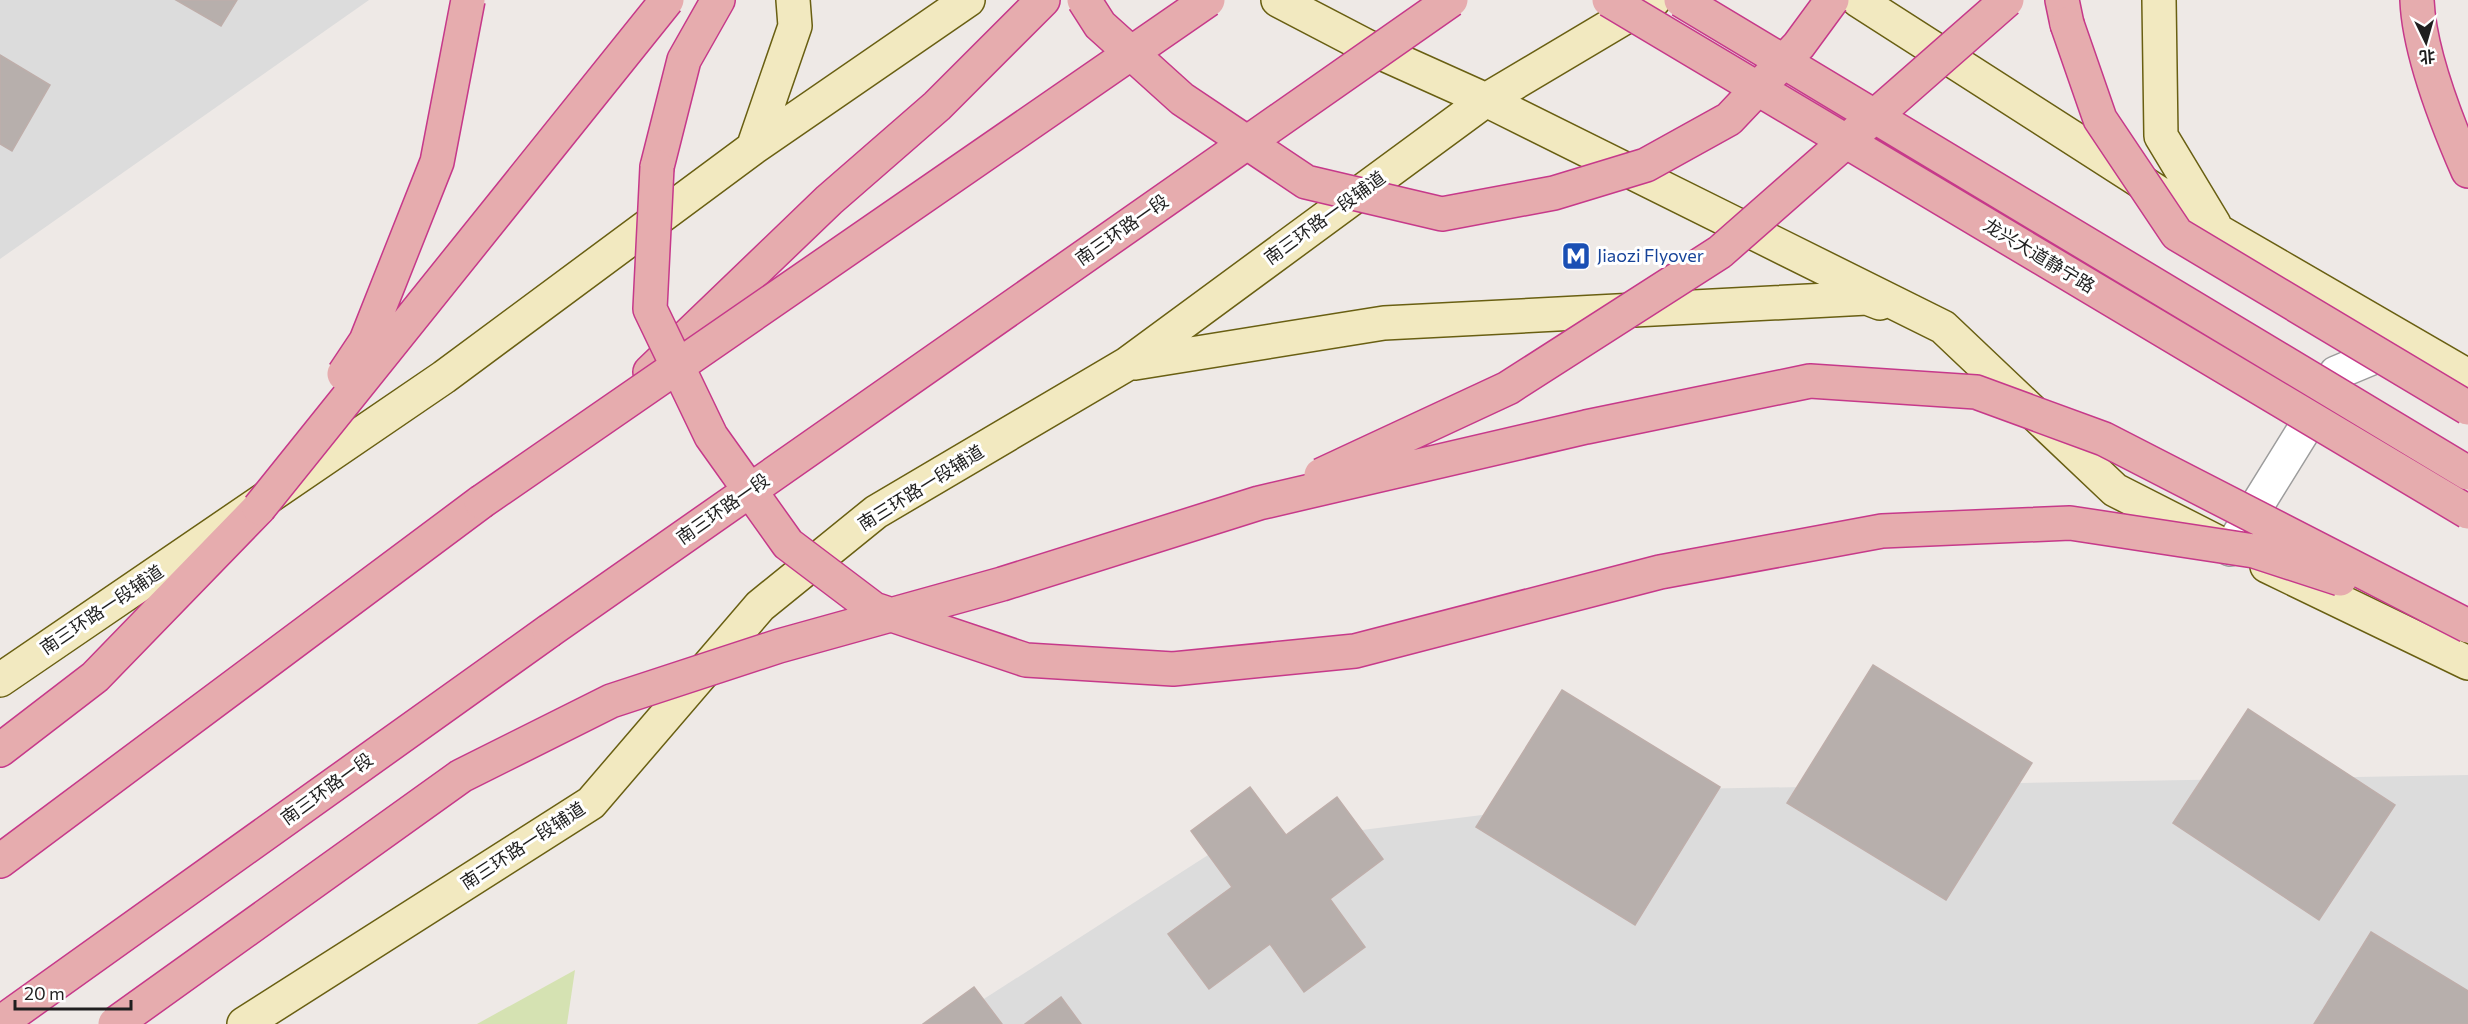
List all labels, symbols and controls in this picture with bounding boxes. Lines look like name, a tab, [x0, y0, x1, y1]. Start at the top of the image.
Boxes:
north arrow	[2396, 12, 2456, 72]
text: 北	[2419, 47, 2436, 68]
street label: 南三环路一段辅道	[1260, 166, 1389, 268]
street label: 南三环路一段	[1071, 189, 1172, 269]
street label: 龙兴大道静宁路	[1980, 213, 2099, 297]
metro station icon: Jiaozi Flyover	[1560, 240, 1592, 272]
place label: Jiaozi Flyover	[1597, 244, 1704, 266]
street label: 南三环路一段辅道	[854, 440, 987, 535]
street label: 南三环路一段	[672, 468, 773, 548]
street label: 南三环路一段辅道	[36, 560, 167, 659]
street label: 南三环路一段	[276, 748, 377, 829]
street label: 南三环路一段辅道	[456, 797, 589, 894]
scale bar	[15, 973, 130, 1011]
text: 20 m	[24, 982, 65, 1004]

